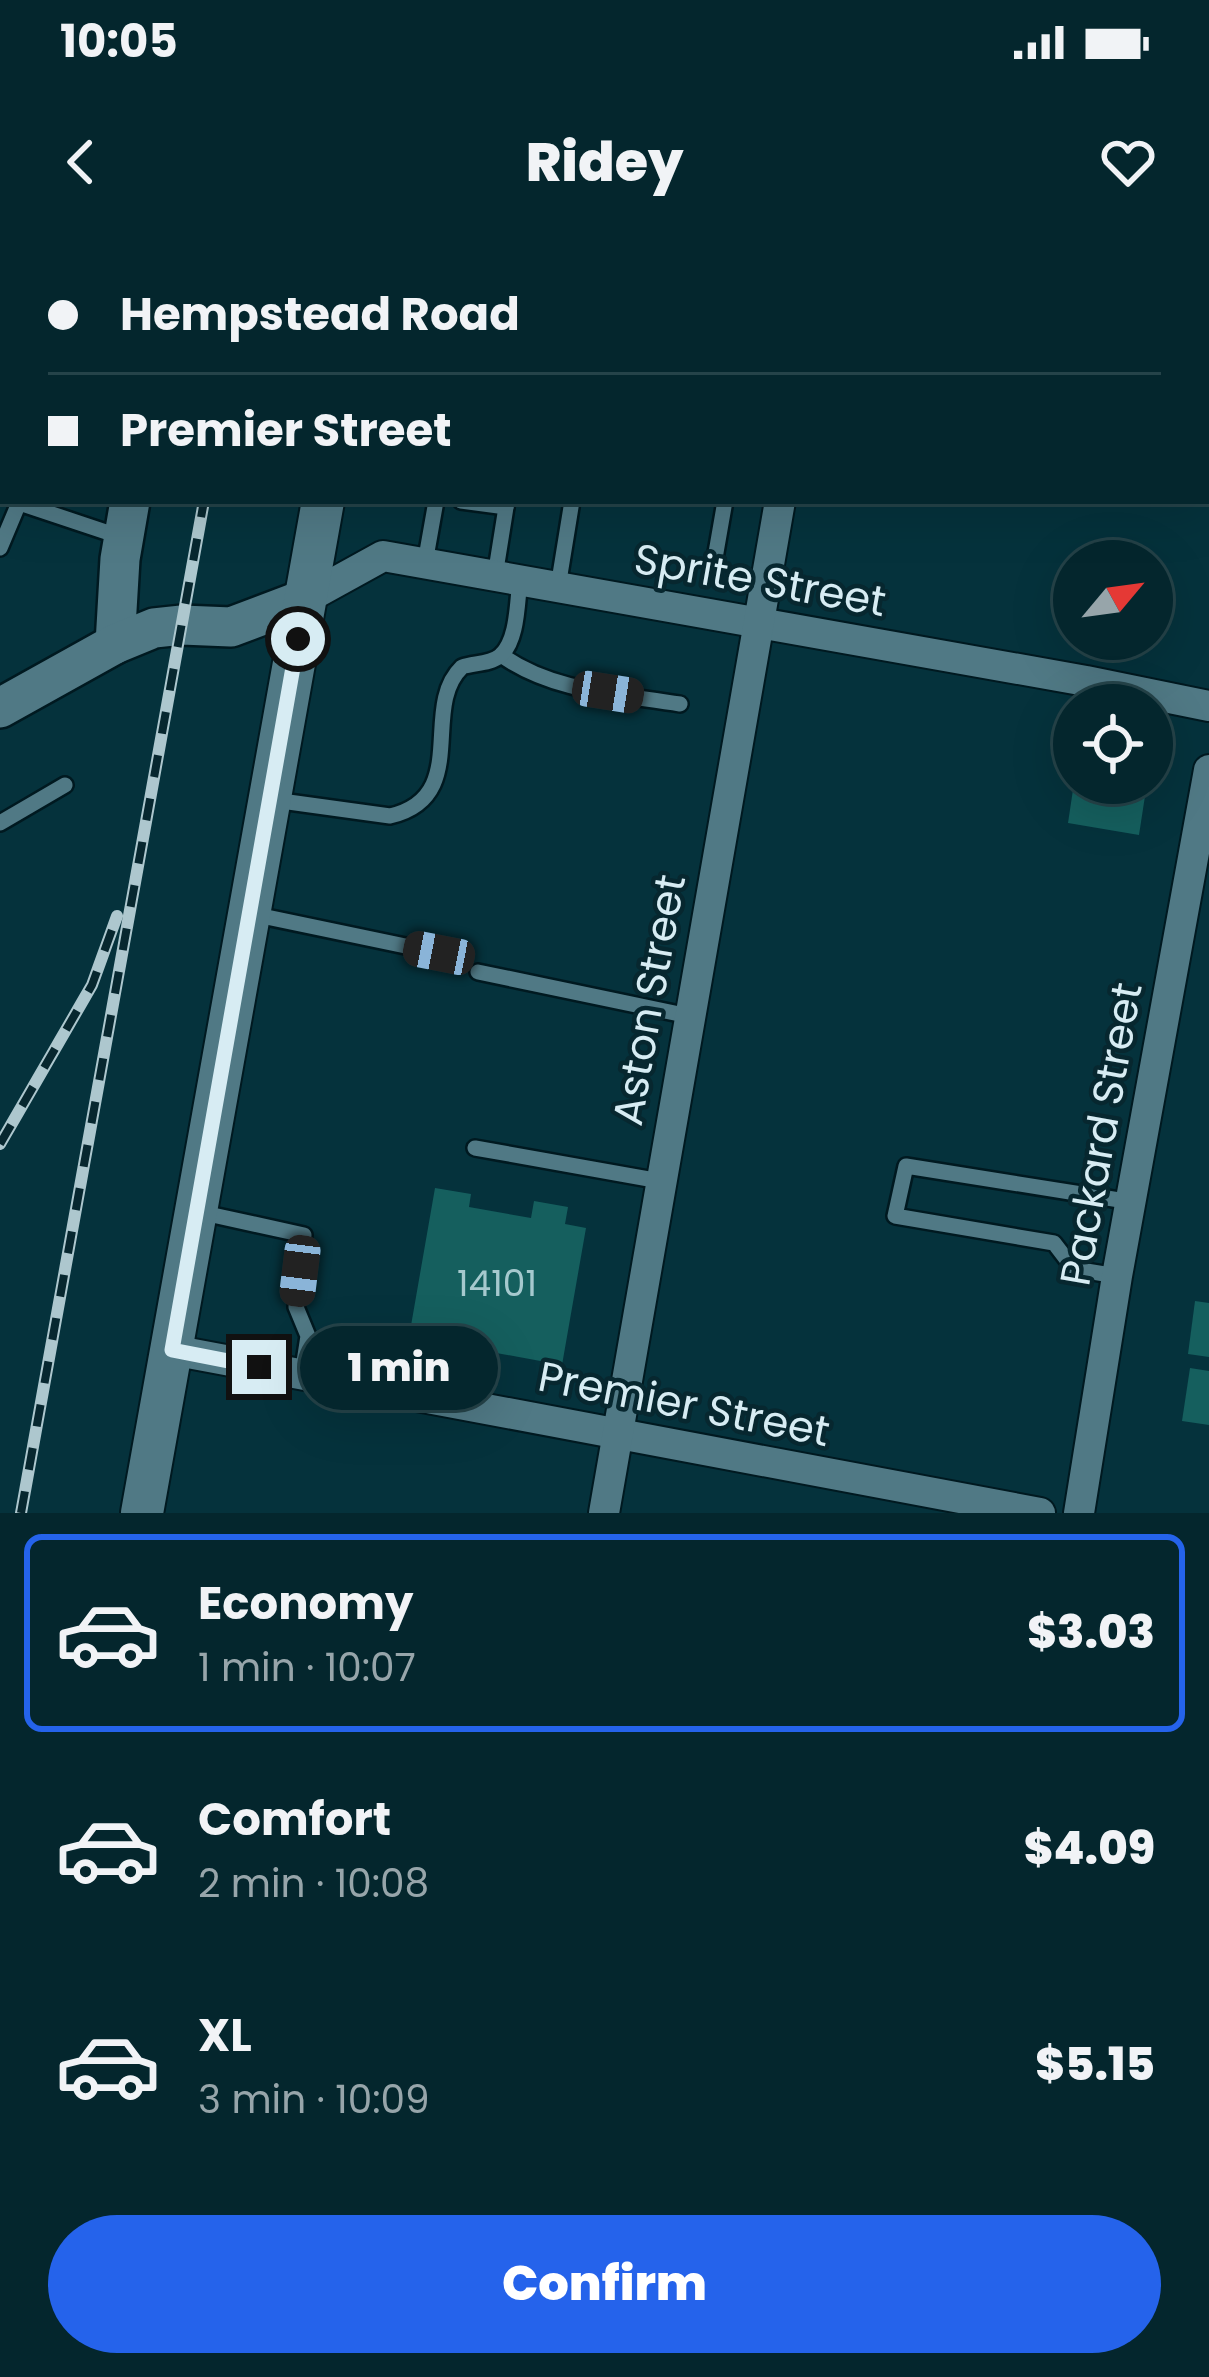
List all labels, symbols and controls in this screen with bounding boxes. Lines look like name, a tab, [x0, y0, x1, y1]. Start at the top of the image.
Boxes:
text: 10:05	[60, 10, 178, 73]
text: Ridey	[526, 124, 683, 200]
icon: back	[48, 129, 114, 195]
icon: heart	[1095, 129, 1161, 195]
text: Hempstead Road	[120, 283, 520, 346]
text: Premier Street	[120, 399, 451, 462]
street label: Sprite Street	[630, 529, 890, 631]
north arrow	[1053, 540, 1173, 660]
map controls	[1053, 540, 1173, 804]
route start	[271, 612, 325, 666]
car	[570, 669, 646, 715]
button: locate	[1053, 684, 1173, 804]
street label: Aston Street	[598, 870, 700, 1130]
car	[400, 928, 478, 978]
street label: Packard Street	[1045, 978, 1157, 1290]
car	[278, 1233, 322, 1309]
house number: 14101	[457, 1258, 537, 1309]
callout: 1 min	[301, 1325, 499, 1409]
route end	[232, 1340, 286, 1394]
text: 1 min	[348, 1340, 450, 1395]
street label: Premier Street	[533, 1347, 835, 1461]
text: Economy	[198, 1572, 413, 1635]
icon: car	[54, 1579, 162, 1687]
text: $3.03	[1027, 1601, 1155, 1664]
text: 1 min · 10:07	[198, 1640, 416, 1695]
text: Comfort	[198, 1788, 391, 1851]
icon: car	[54, 1795, 162, 1903]
text: $4.09	[1024, 1817, 1155, 1880]
text: 2 min · 10:08	[198, 1856, 429, 1911]
text: XL	[198, 2004, 252, 2067]
icon: car	[54, 2011, 162, 2119]
text: $5.15	[1035, 2033, 1155, 2096]
text: 3 min · 10:09	[198, 2072, 430, 2127]
button: Confirm	[48, 2215, 1161, 2353]

